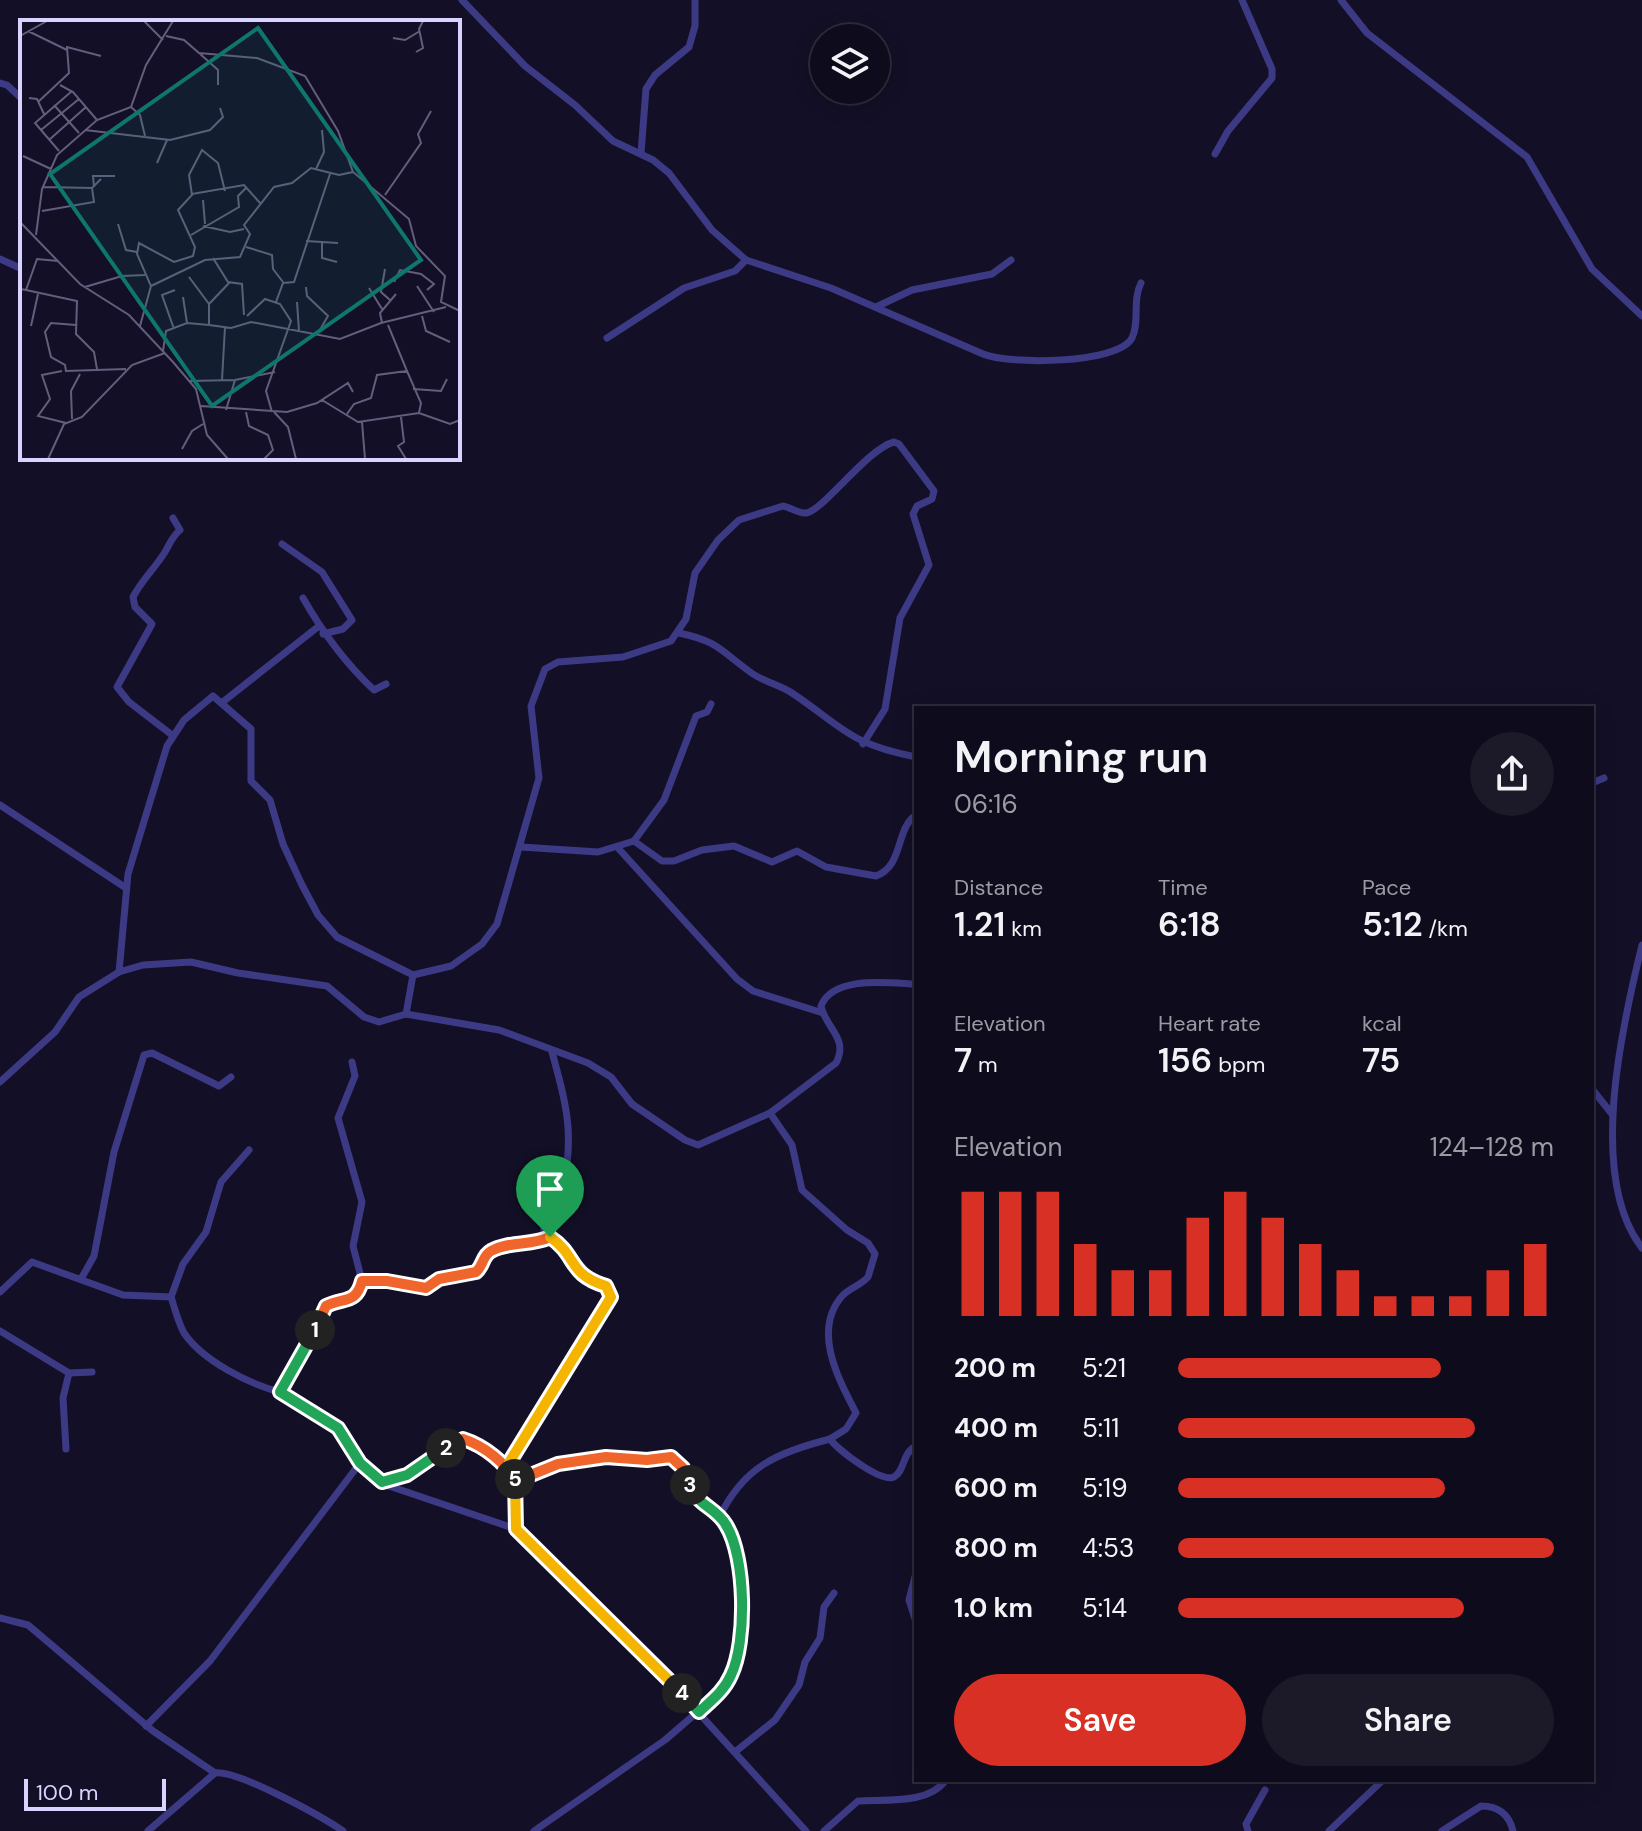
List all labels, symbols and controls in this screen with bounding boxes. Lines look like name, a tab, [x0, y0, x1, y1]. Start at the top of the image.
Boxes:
inset map	[20, 20, 460, 460]
map controls	[810, 24, 890, 104]
button: layers	[810, 24, 890, 104]
text: Morning run	[954, 728, 1208, 786]
button: share	[1470, 732, 1554, 816]
text: 06:16	[954, 787, 1018, 821]
text: Distance	[954, 873, 1043, 902]
text: Time	[1158, 873, 1208, 902]
text: Pace	[1362, 873, 1411, 902]
text: 1.21	[954, 902, 1005, 947]
text: 6:18	[1158, 902, 1221, 947]
text: 5:12	[1362, 902, 1423, 947]
text: km	[1005, 914, 1042, 943]
text: /km	[1423, 914, 1468, 943]
text: Elevation	[954, 1009, 1046, 1038]
text: Heart rate	[1158, 1009, 1261, 1038]
text: kcal	[1362, 1009, 1402, 1038]
text: 7	[954, 1038, 972, 1083]
text: 156	[1158, 1038, 1212, 1083]
text: 75	[1362, 1038, 1400, 1083]
text: m	[972, 1050, 998, 1079]
text: bpm	[1212, 1050, 1265, 1079]
text: Elevation	[954, 1130, 1062, 1164]
text: 124–128 m	[1430, 1130, 1554, 1164]
pin	[516, 1155, 584, 1237]
icon: arrive	[528, 1167, 572, 1211]
pin: 1	[295, 1310, 335, 1350]
text: 1	[311, 1315, 319, 1344]
text: 200 m	[954, 1351, 1036, 1385]
text: 5:21	[1082, 1351, 1126, 1385]
text: 400 m	[954, 1411, 1038, 1445]
text: 5:11	[1082, 1411, 1119, 1445]
pin: 2	[426, 1428, 466, 1468]
text: 2	[440, 1433, 452, 1462]
pin: 5	[495, 1459, 535, 1499]
text: 5	[508, 1464, 522, 1493]
pin: 3	[670, 1465, 710, 1505]
text: 3	[683, 1470, 697, 1499]
text: 600 m	[954, 1471, 1038, 1505]
text: 5:19	[1082, 1471, 1128, 1505]
text: 800 m	[954, 1531, 1038, 1565]
text: 4:53	[1082, 1531, 1134, 1565]
text: 1.0 km	[954, 1591, 1033, 1625]
text: 5:14	[1082, 1591, 1127, 1625]
pin: 4	[662, 1673, 702, 1713]
button: Save	[954, 1674, 1246, 1766]
button: Share	[1262, 1674, 1554, 1766]
text: 4	[675, 1678, 689, 1707]
scale bar	[24, 1775, 166, 1811]
text: 100 m	[36, 1778, 98, 1807]

